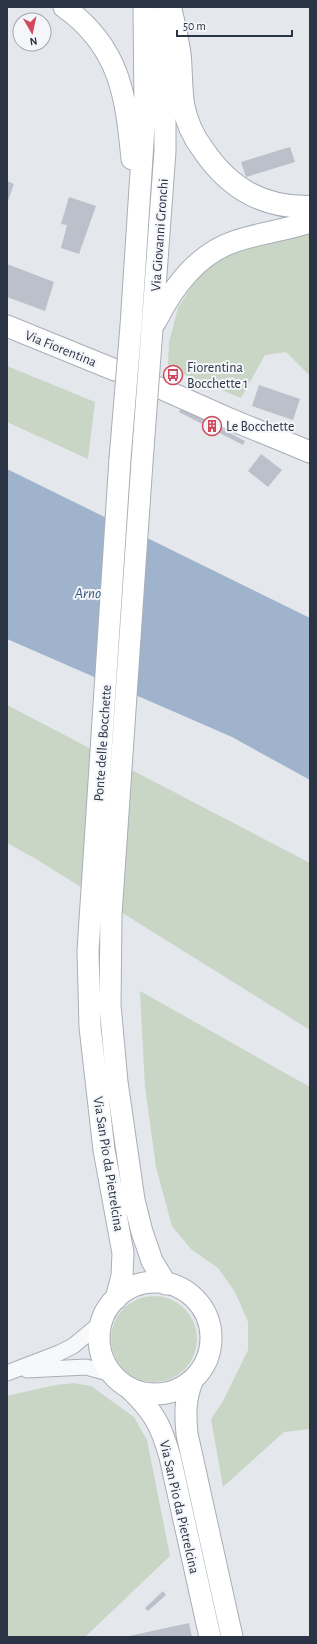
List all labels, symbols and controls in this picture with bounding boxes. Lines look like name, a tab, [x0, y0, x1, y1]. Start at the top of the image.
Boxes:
north arrow	[12, 12, 52, 52]
scale bar	[177, 12, 292, 38]
text: 50 m	[183, 20, 206, 32]
text: N	[29, 35, 38, 47]
street label: Via Giovanni Gronchi	[149, 178, 171, 292]
street label: Via Fiorentina	[23, 328, 99, 370]
place label: Fiorentina Bocchette 1	[187, 361, 248, 391]
bus stop icon: Fiorentina Bocchette 1	[162, 364, 184, 386]
building icon: Le Bocchette	[201, 415, 223, 437]
place label: Le Bocchette	[226, 420, 294, 434]
water label: Arno	[74, 586, 101, 601]
street label: Ponte delle Bocchette	[92, 684, 114, 802]
street label: Via San Pio da Pietrelcina	[90, 1096, 126, 1233]
street label: Via San Pio da Pietrelcina	[157, 1439, 201, 1576]

